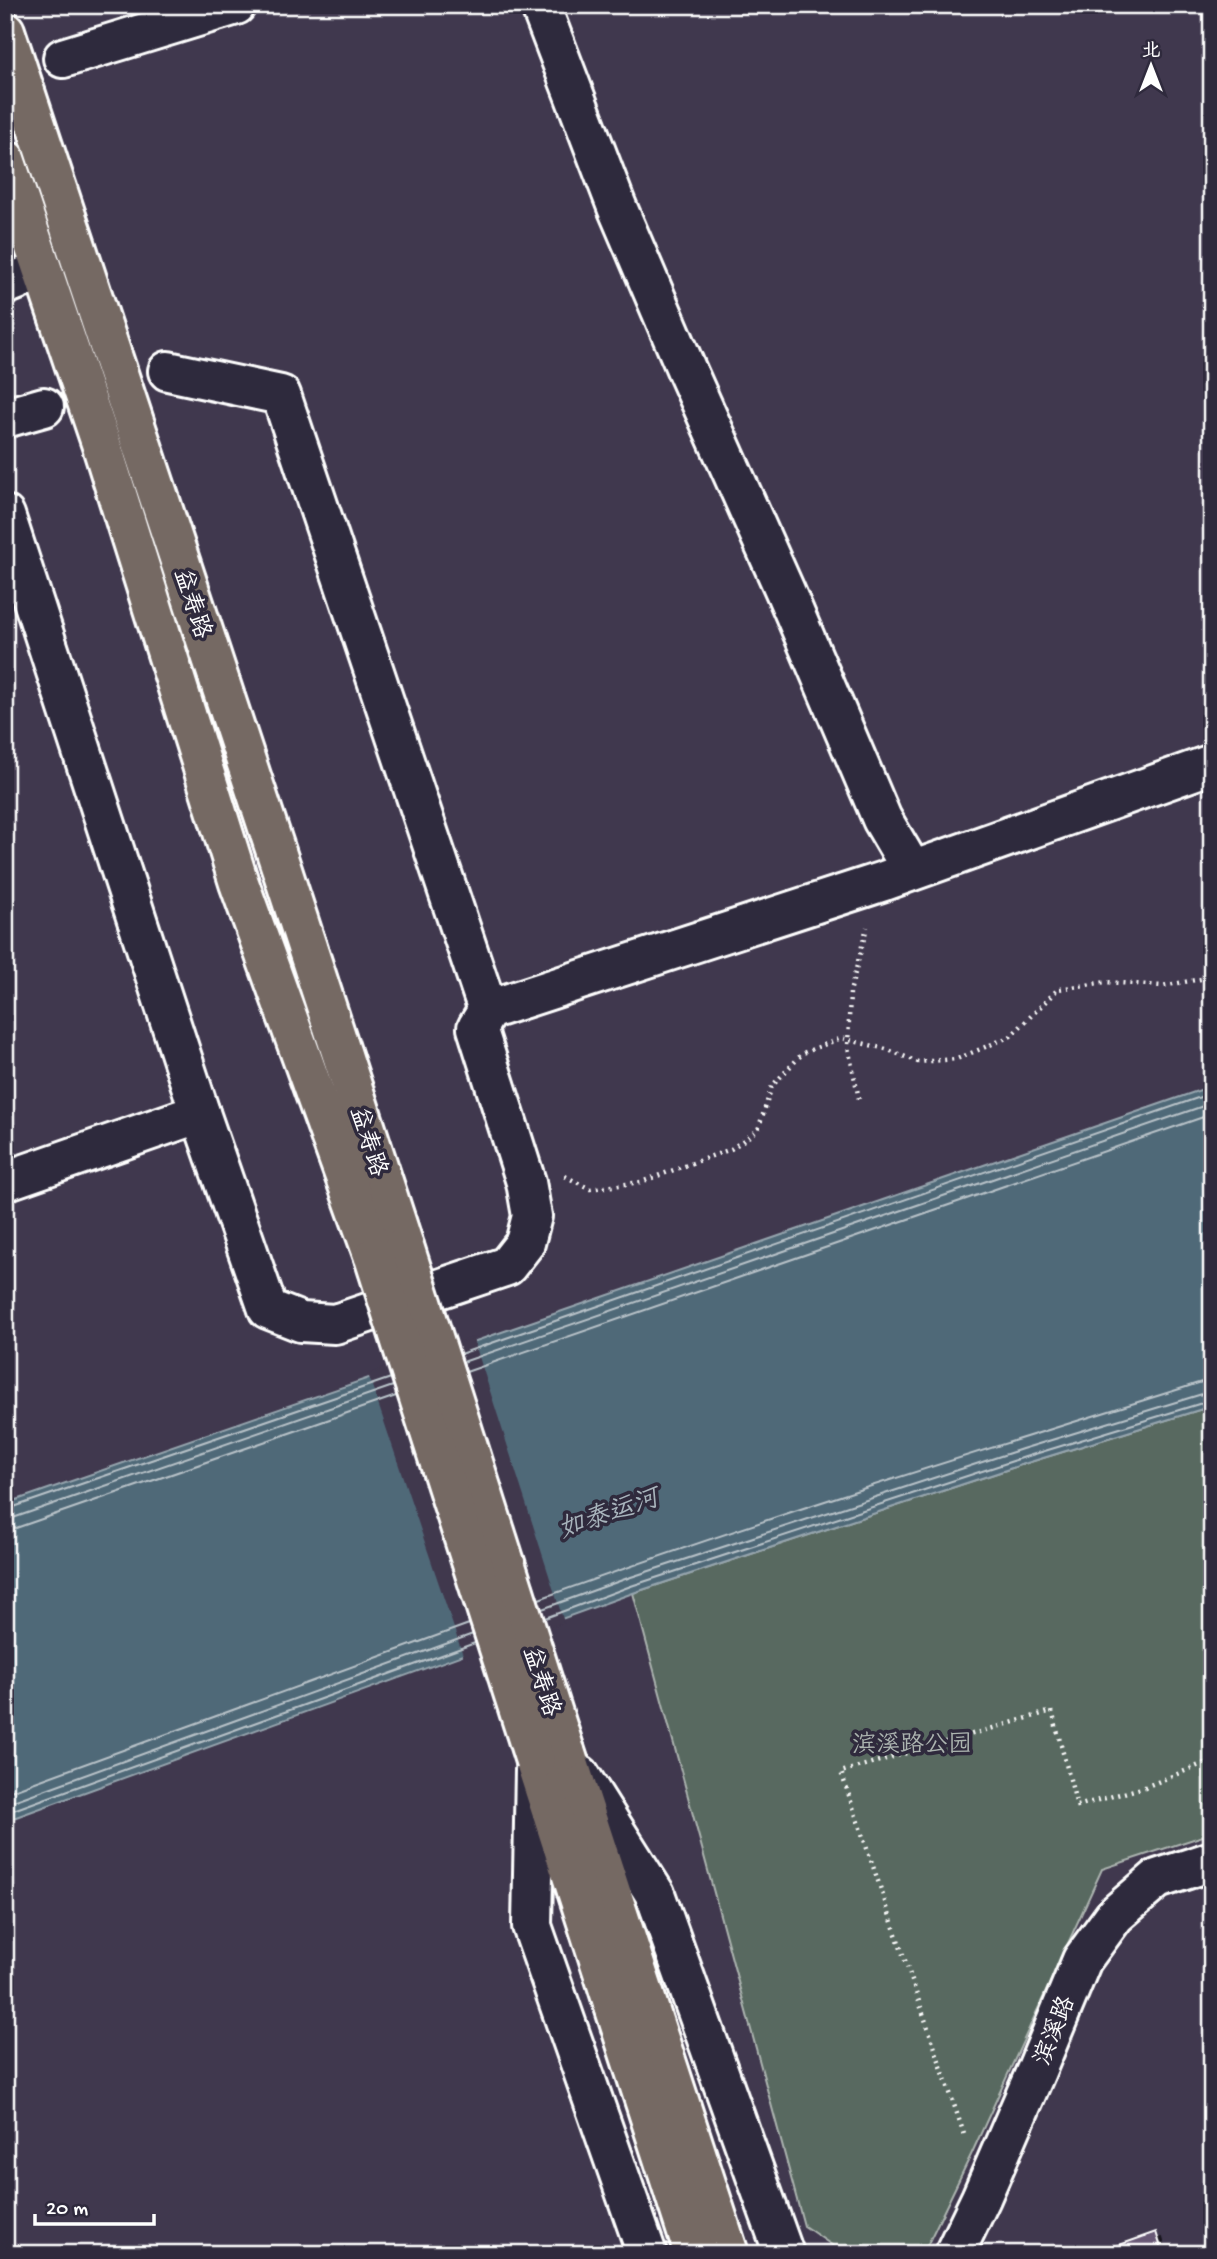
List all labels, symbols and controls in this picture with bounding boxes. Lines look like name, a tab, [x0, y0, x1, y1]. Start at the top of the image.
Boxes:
north arrow	[1116, 32, 1186, 102]
text: 北	[1141, 41, 1161, 64]
street label: 益寿路	[166, 565, 217, 643]
street label: 益寿路	[342, 1103, 393, 1181]
water label: 如泰运河	[555, 1481, 667, 1548]
street label: 益寿路	[515, 1643, 566, 1721]
park label: 滨溪路公园	[852, 1730, 972, 1761]
street label: 滨溪路	[1027, 1992, 1083, 2070]
scale bar	[35, 2182, 154, 2226]
text: 20 m	[46, 2198, 88, 2223]

